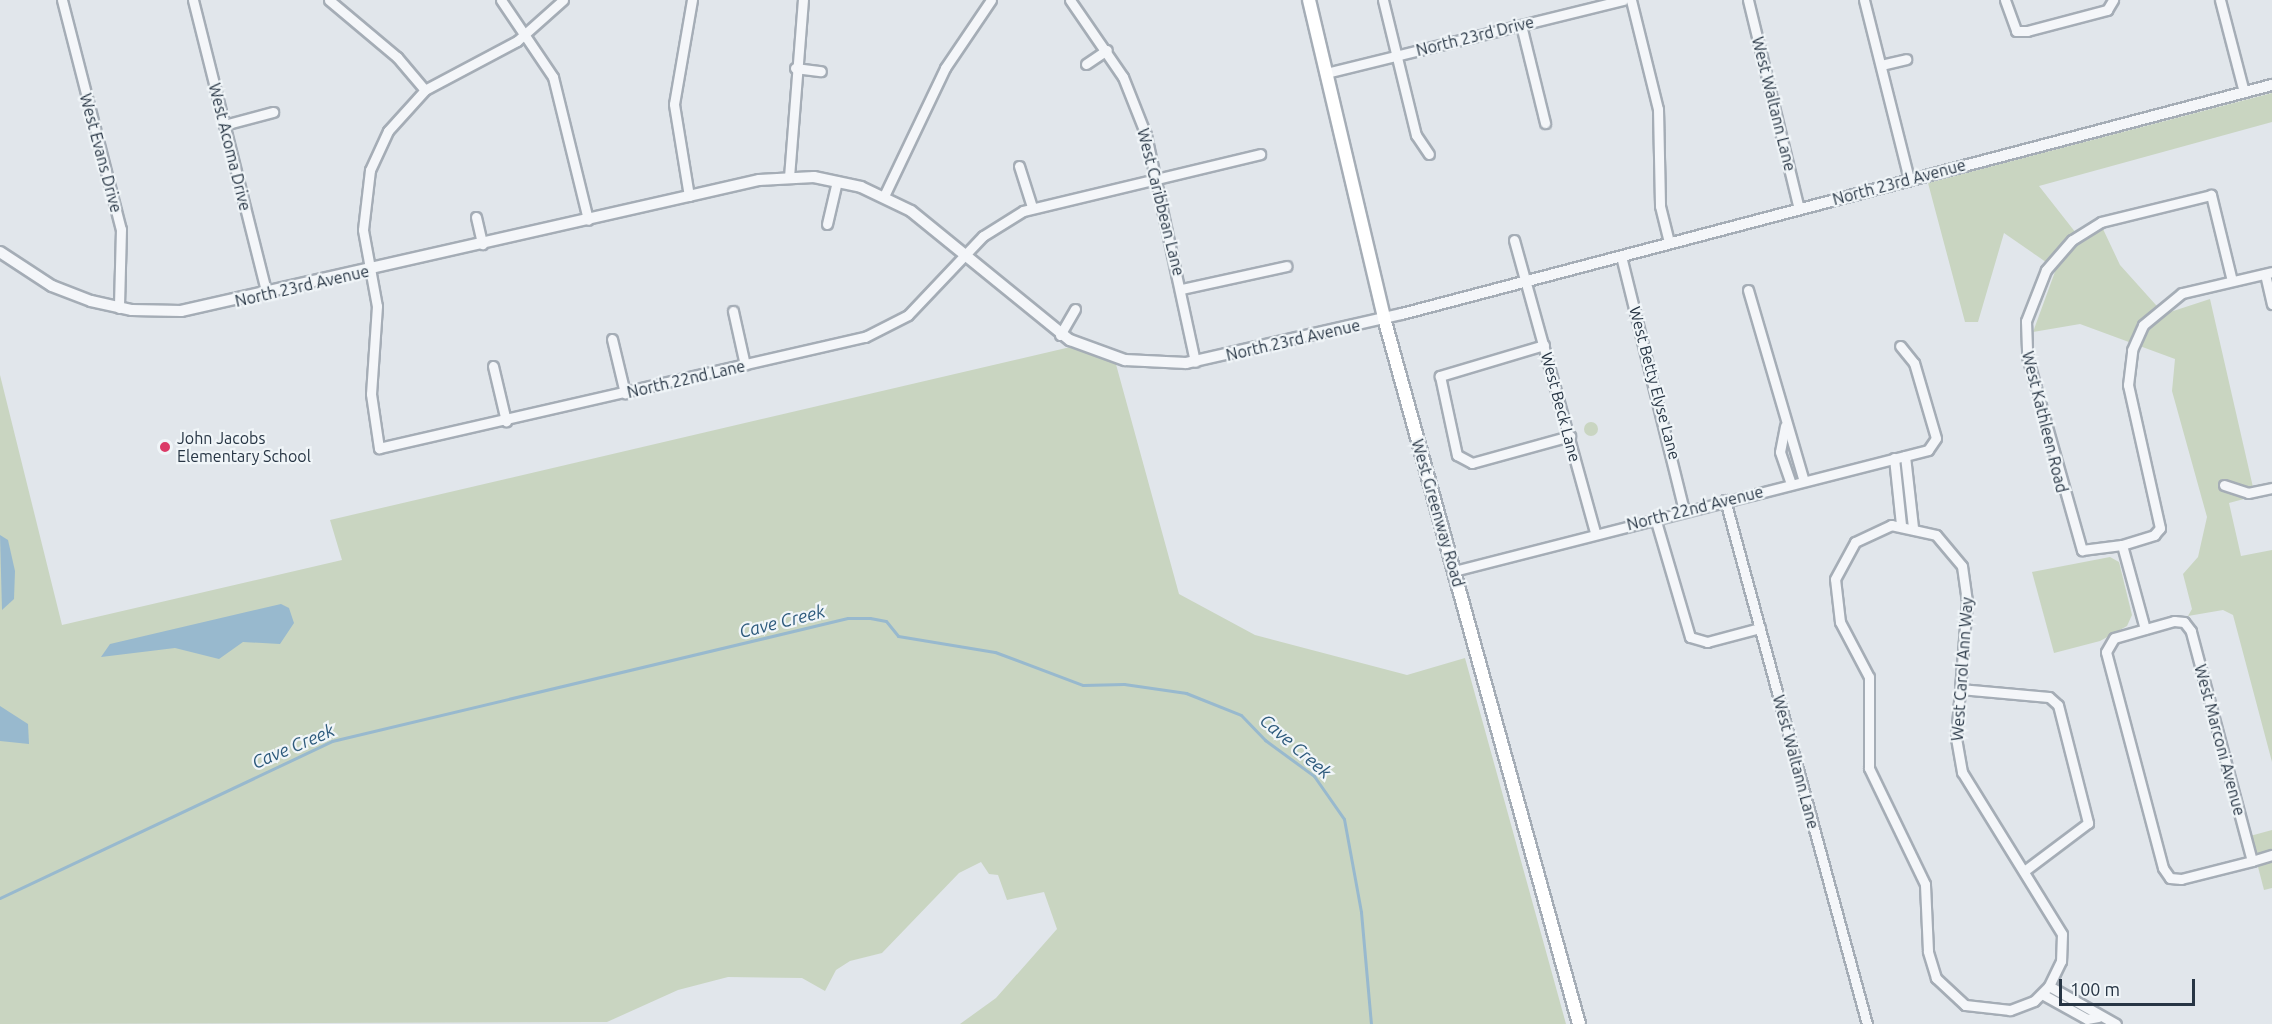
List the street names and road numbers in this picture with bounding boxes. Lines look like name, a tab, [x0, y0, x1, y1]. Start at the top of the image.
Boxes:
street label: North 23rd Drive	[1414, 12, 1536, 60]
street label: West Waltann Lane	[1748, 35, 1800, 173]
street label: West Acoma Drive	[205, 81, 255, 213]
street label: West Evans Drive	[76, 91, 126, 215]
street label: West Caribbean Lane	[1133, 126, 1189, 278]
street label: North 23rd Avenue	[1830, 155, 1968, 209]
street label: North 23rd Avenue	[233, 261, 371, 311]
street label: West Betty Elyse Lane	[1625, 304, 1685, 462]
street label: North 23rd Avenue	[1224, 315, 1362, 365]
street label: West Kathleen Road	[2018, 349, 2072, 495]
street label: West Beck Lane	[1537, 350, 1585, 464]
street label: North 22nd Lane	[625, 356, 747, 402]
street label: West Greenway Road	[1408, 437, 1468, 589]
street label: North 22nd Avenue	[1625, 482, 1765, 534]
street label: West Carol Ann Way	[1947, 596, 1977, 742]
street label: West Marconi Avenue	[2191, 662, 2249, 818]
street label: West Waltann Lane	[1769, 693, 1823, 831]

